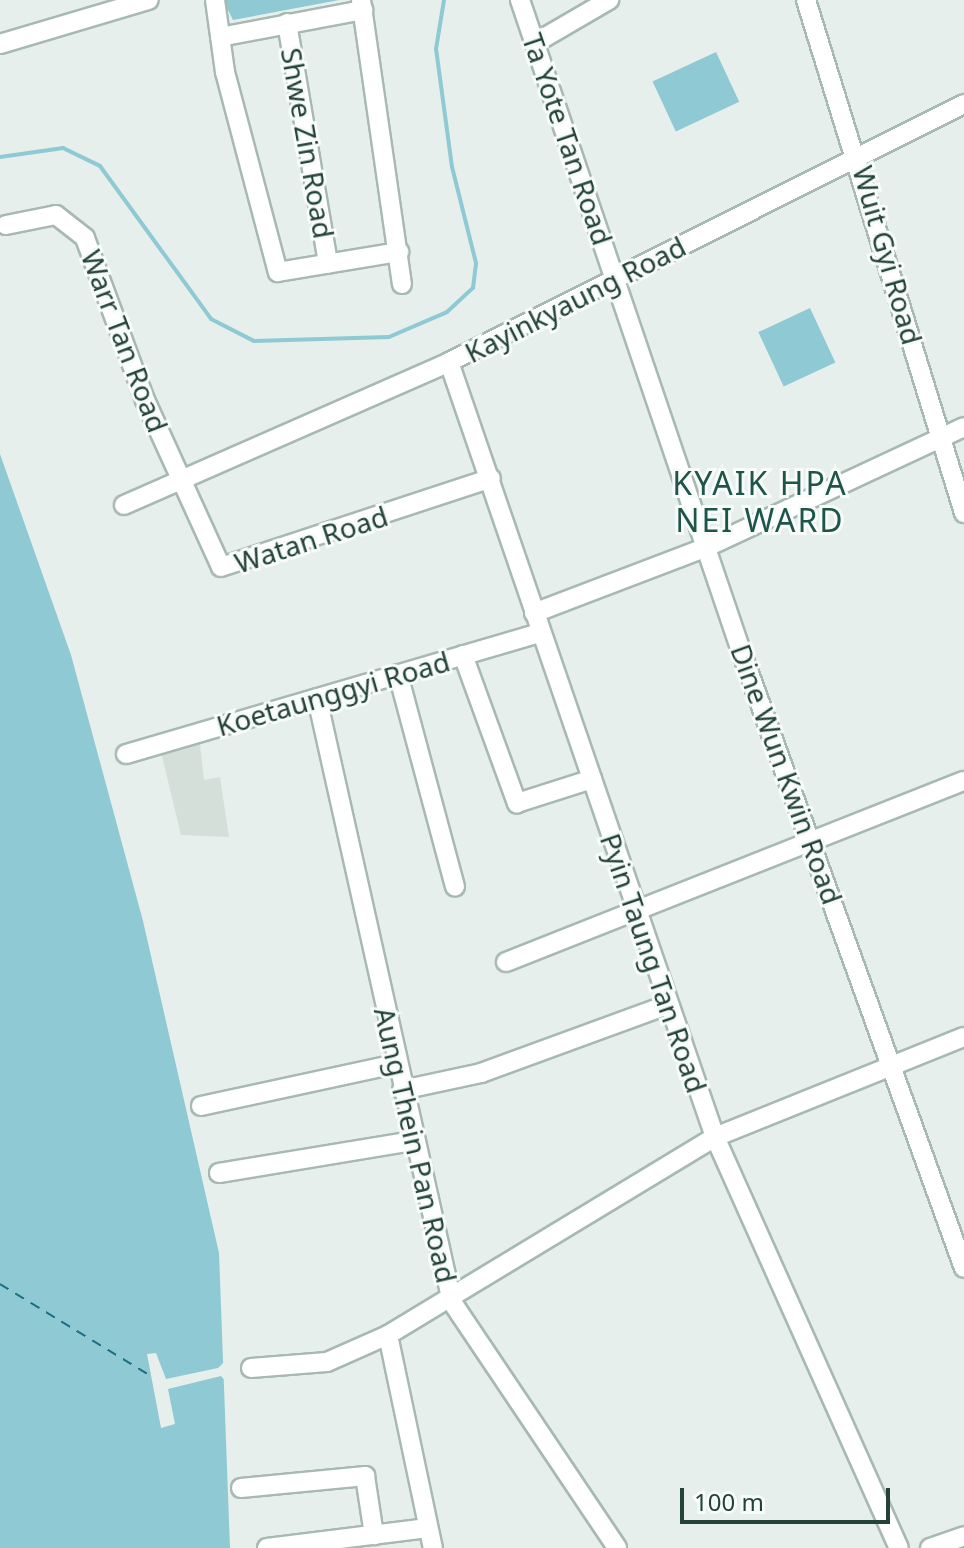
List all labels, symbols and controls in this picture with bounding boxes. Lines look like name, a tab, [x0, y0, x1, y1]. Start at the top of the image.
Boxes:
street label: Ta Yote Tan Road	[516, 29, 620, 249]
street label: Shwe Zin Road	[275, 45, 341, 241]
street label: Wuit Gyi Road	[846, 162, 930, 348]
street label: Kayinkyaung Road	[459, 229, 691, 369]
street label: Warr Tan Road	[75, 245, 175, 437]
district label: KYAIK HPA NEI WARD	[672, 465, 848, 540]
street label: Watan Road	[230, 498, 392, 580]
street label: Dine Wun Kwin Road	[724, 639, 850, 909]
street label: Koetaunggyi Road	[213, 644, 453, 742]
street label: Pyin Taung Tan Road	[594, 829, 714, 1097]
street label: Aung Thein Pan Road	[368, 1004, 464, 1286]
scale bar	[684, 1472, 894, 1522]
text: 100 m	[694, 1485, 764, 1518]

